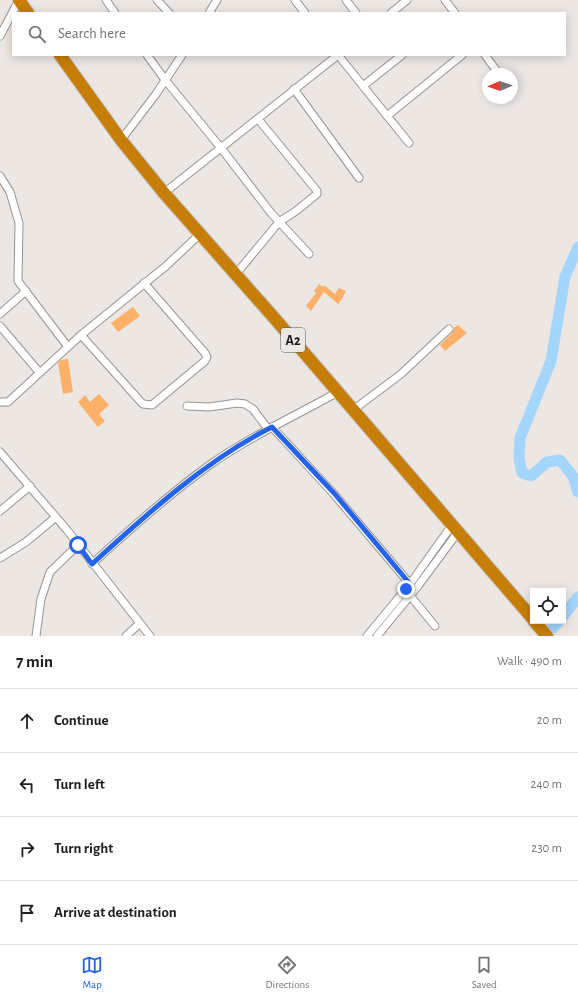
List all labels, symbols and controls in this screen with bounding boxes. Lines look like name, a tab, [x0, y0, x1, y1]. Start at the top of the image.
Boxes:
search box	[12, 12, 566, 56]
icon: search	[26, 23, 48, 45]
text: Search here	[58, 26, 126, 41]
north arrow	[482, 68, 518, 104]
road number: A2	[281, 328, 305, 352]
route start	[69, 536, 87, 554]
route end	[397, 580, 415, 598]
map controls	[530, 588, 566, 624]
button: locate	[530, 588, 566, 624]
text: 7 min	[16, 653, 53, 670]
text: Walk · 490 m	[497, 655, 562, 668]
icon: ahead	[16, 710, 38, 732]
text: Continue	[54, 713, 109, 728]
text: 20 m	[537, 714, 562, 727]
icon: left	[16, 774, 38, 796]
text: Turn left	[54, 777, 105, 792]
text: 240 m	[530, 778, 562, 791]
icon: right	[16, 838, 38, 860]
text: Turn right	[54, 841, 113, 856]
text: 230 m	[531, 842, 562, 855]
icon: arrive	[16, 902, 38, 924]
text: Arrive at destination	[54, 905, 177, 920]
tab: Map	[81, 954, 103, 991]
tab: Directions	[265, 954, 309, 991]
tab: Saved	[472, 954, 497, 991]

